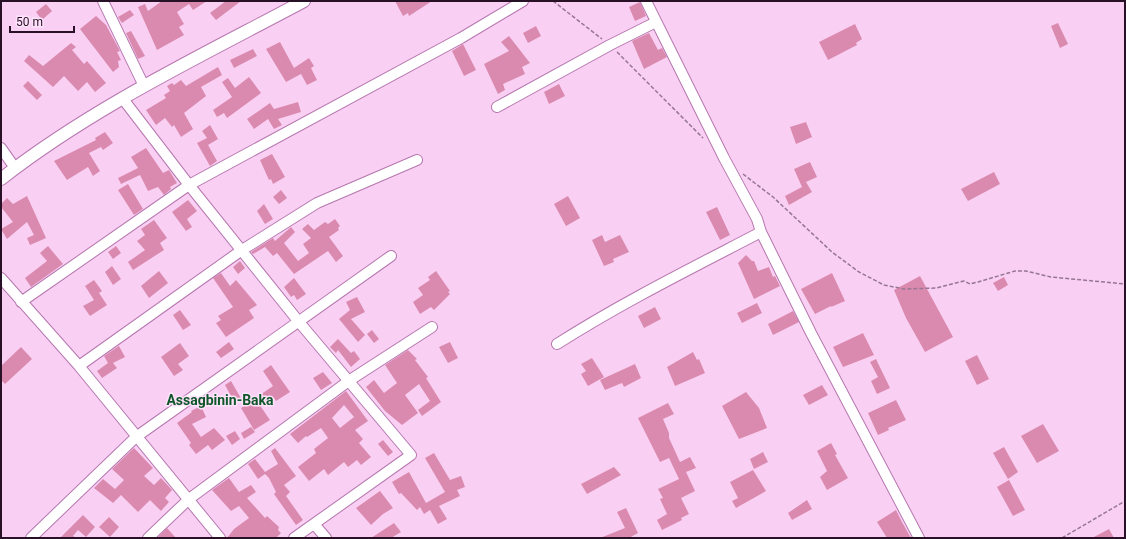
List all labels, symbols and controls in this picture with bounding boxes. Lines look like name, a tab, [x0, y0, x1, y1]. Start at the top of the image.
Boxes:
scale bar	[10, 8, 74, 34]
text: 50 m	[16, 15, 43, 29]
district label: Assagbinin-Baka	[166, 392, 274, 408]

